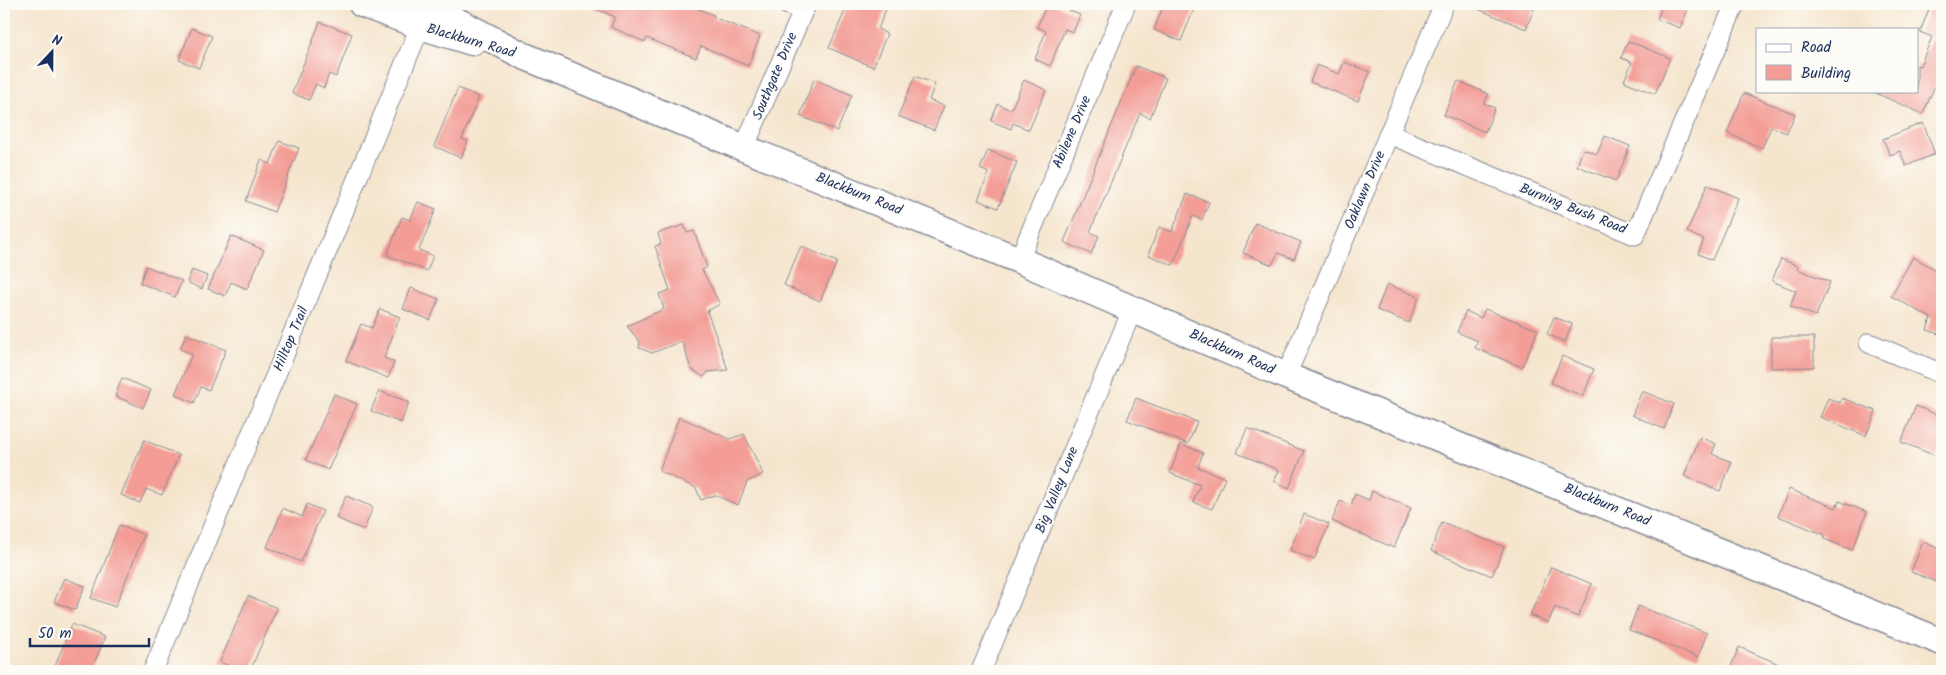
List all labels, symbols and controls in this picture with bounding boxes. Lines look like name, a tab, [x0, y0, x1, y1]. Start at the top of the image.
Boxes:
street label: Blackburn Road	[424, 18, 519, 64]
north arrow	[28, 28, 78, 78]
street label: Southgate Drive	[747, 28, 804, 123]
legend	[1756, 28, 1918, 92]
text: N	[48, 29, 65, 53]
text: Road	[1801, 36, 1832, 60]
text: Building	[1801, 62, 1851, 86]
street label: Abilene Drive	[1047, 91, 1098, 172]
street label: Oaklawn Drive	[1339, 147, 1392, 233]
street label: Blackburn Road	[812, 167, 907, 222]
street label: Burning Bush Road	[1516, 178, 1631, 241]
street label: Hilltop Trail	[267, 302, 315, 375]
street label: Blackburn Road	[1186, 323, 1279, 381]
street label: Big Valley Lane	[1030, 443, 1085, 537]
street label: Blackburn Road	[1560, 478, 1655, 533]
scale bar	[30, 615, 149, 647]
text: 50 m	[38, 622, 72, 646]

